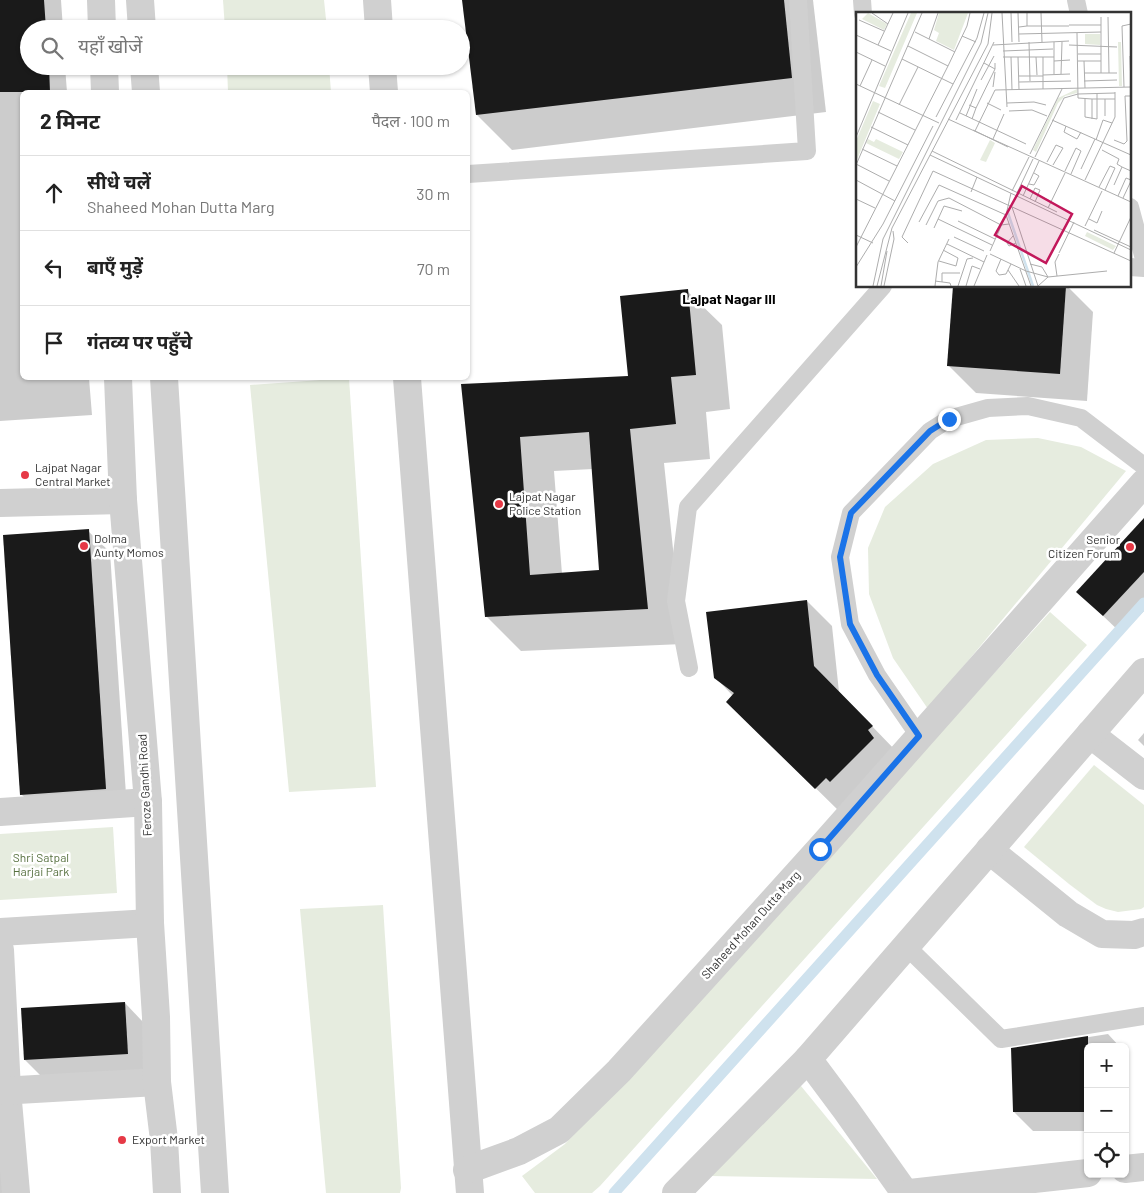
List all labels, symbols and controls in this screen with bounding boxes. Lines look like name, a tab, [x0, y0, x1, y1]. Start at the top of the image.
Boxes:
inset map	[856, 12, 1132, 288]
search box	[20, 20, 470, 75]
icon: search	[38, 34, 66, 62]
text: यहाँ खोजें	[78, 34, 142, 57]
text: 2 मिनट	[40, 108, 100, 133]
text: पैदल · 100 m	[372, 111, 450, 130]
text: सीधे चलें	[87, 170, 151, 193]
icon: ahead	[40, 179, 68, 207]
text: 30 m	[416, 184, 450, 203]
text: Shaheed Mohan Dutta Marg	[87, 197, 275, 216]
icon: left	[40, 254, 68, 282]
text: बाएँ मुड़ें	[87, 255, 143, 278]
text: 70 m	[417, 259, 450, 278]
district label: Lajpat Nagar III	[682, 290, 776, 307]
icon: arrive	[40, 329, 68, 357]
text: गंतव्य पर पहुँचे	[87, 330, 192, 353]
route end	[938, 408, 961, 431]
place label: Lajpat Nagar Central Market	[35, 460, 111, 488]
marker: Lajpat Nagar Central Market	[19, 469, 31, 481]
place label: Lajpat Nagar Police Station	[509, 489, 581, 517]
marker: Lajpat Nagar Police Station	[493, 498, 505, 510]
place label: Dolma Aunty Momos	[94, 531, 164, 559]
place label: Senior Citizen Forum	[1048, 532, 1121, 560]
marker: Dolma Aunty Momos	[78, 540, 90, 552]
marker: Senior Citizen Forum	[1124, 541, 1136, 553]
street label: Feroze Gandhi Road	[134, 733, 154, 837]
route start	[809, 838, 832, 861]
park label: Shri Satpal Harjai Park	[13, 850, 69, 878]
street label: Shaheed Mohan Dutta Marg	[698, 867, 803, 981]
map controls	[1084, 1043, 1129, 1178]
button: +	[1084, 1043, 1129, 1088]
button: −	[1084, 1088, 1129, 1133]
place label: Export Market	[132, 1132, 205, 1146]
button: locate	[1084, 1133, 1129, 1178]
marker: Export Market	[116, 1134, 128, 1146]

